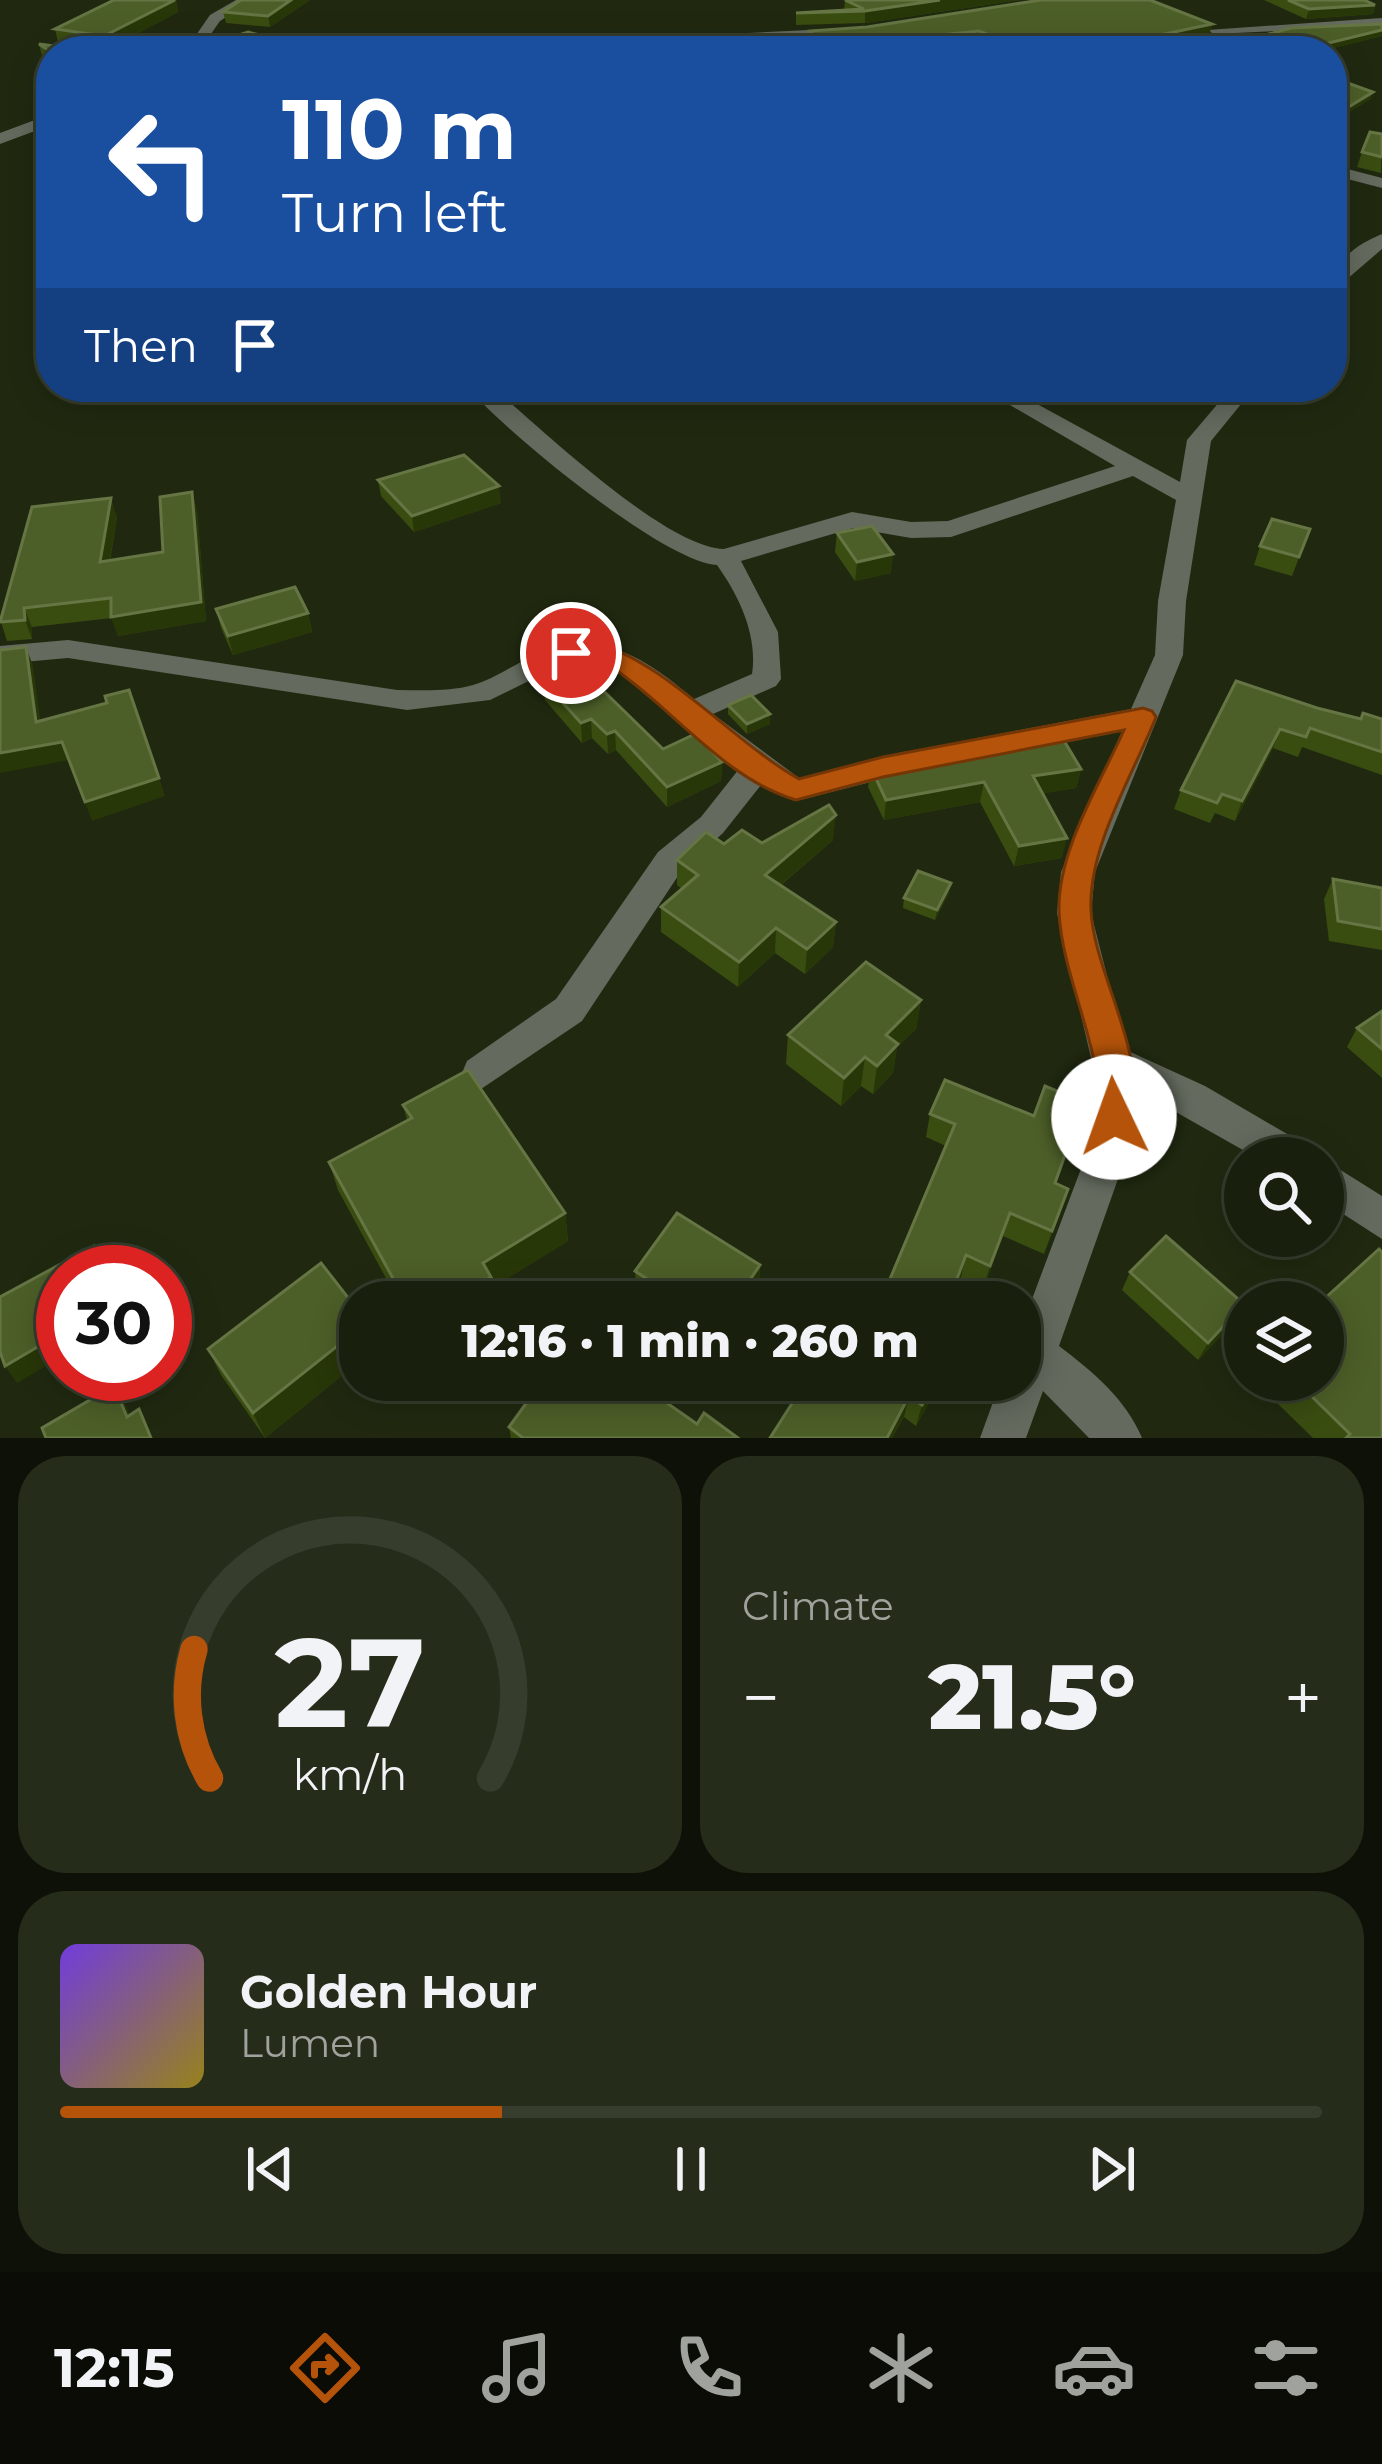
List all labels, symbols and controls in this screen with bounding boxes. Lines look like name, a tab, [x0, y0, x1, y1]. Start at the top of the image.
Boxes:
text: 110 m	[282, 78, 517, 180]
icon: left	[84, 84, 240, 240]
text: Turn left	[282, 180, 508, 246]
icon: arrive	[222, 312, 288, 378]
text: Then	[84, 318, 198, 373]
pin	[520, 602, 622, 704]
icon: arrive	[538, 620, 604, 686]
position arrow	[1051, 1054, 1177, 1180]
map controls	[1224, 1137, 1344, 1401]
button: search	[1224, 1137, 1344, 1257]
speed limit sign: 30	[36, 1245, 192, 1401]
button: layers	[1224, 1281, 1344, 1401]
text: 12:16 · 1 min · 260 m	[461, 1313, 919, 1368]
text: Climate	[742, 1582, 894, 1630]
text: 27	[274, 1606, 426, 1758]
text: 21.5°	[928, 1642, 1136, 1752]
text: −	[742, 1657, 780, 1738]
text: +	[1284, 1657, 1322, 1738]
text: km/h	[293, 1747, 407, 1800]
text: Golden Hour	[240, 1964, 537, 2019]
text: Lumen	[240, 2019, 380, 2067]
icon: previous	[237, 2136, 303, 2202]
icon: pause	[658, 2136, 724, 2202]
icon: next	[1079, 2136, 1145, 2202]
icon: directions	[283, 2326, 367, 2410]
icon: music	[475, 2326, 559, 2410]
icon: phone	[667, 2326, 751, 2410]
icon: climate	[859, 2326, 943, 2410]
icon: car	[1052, 2326, 1136, 2410]
icon: filters	[1244, 2326, 1328, 2410]
text: 12:15	[54, 2335, 175, 2401]

